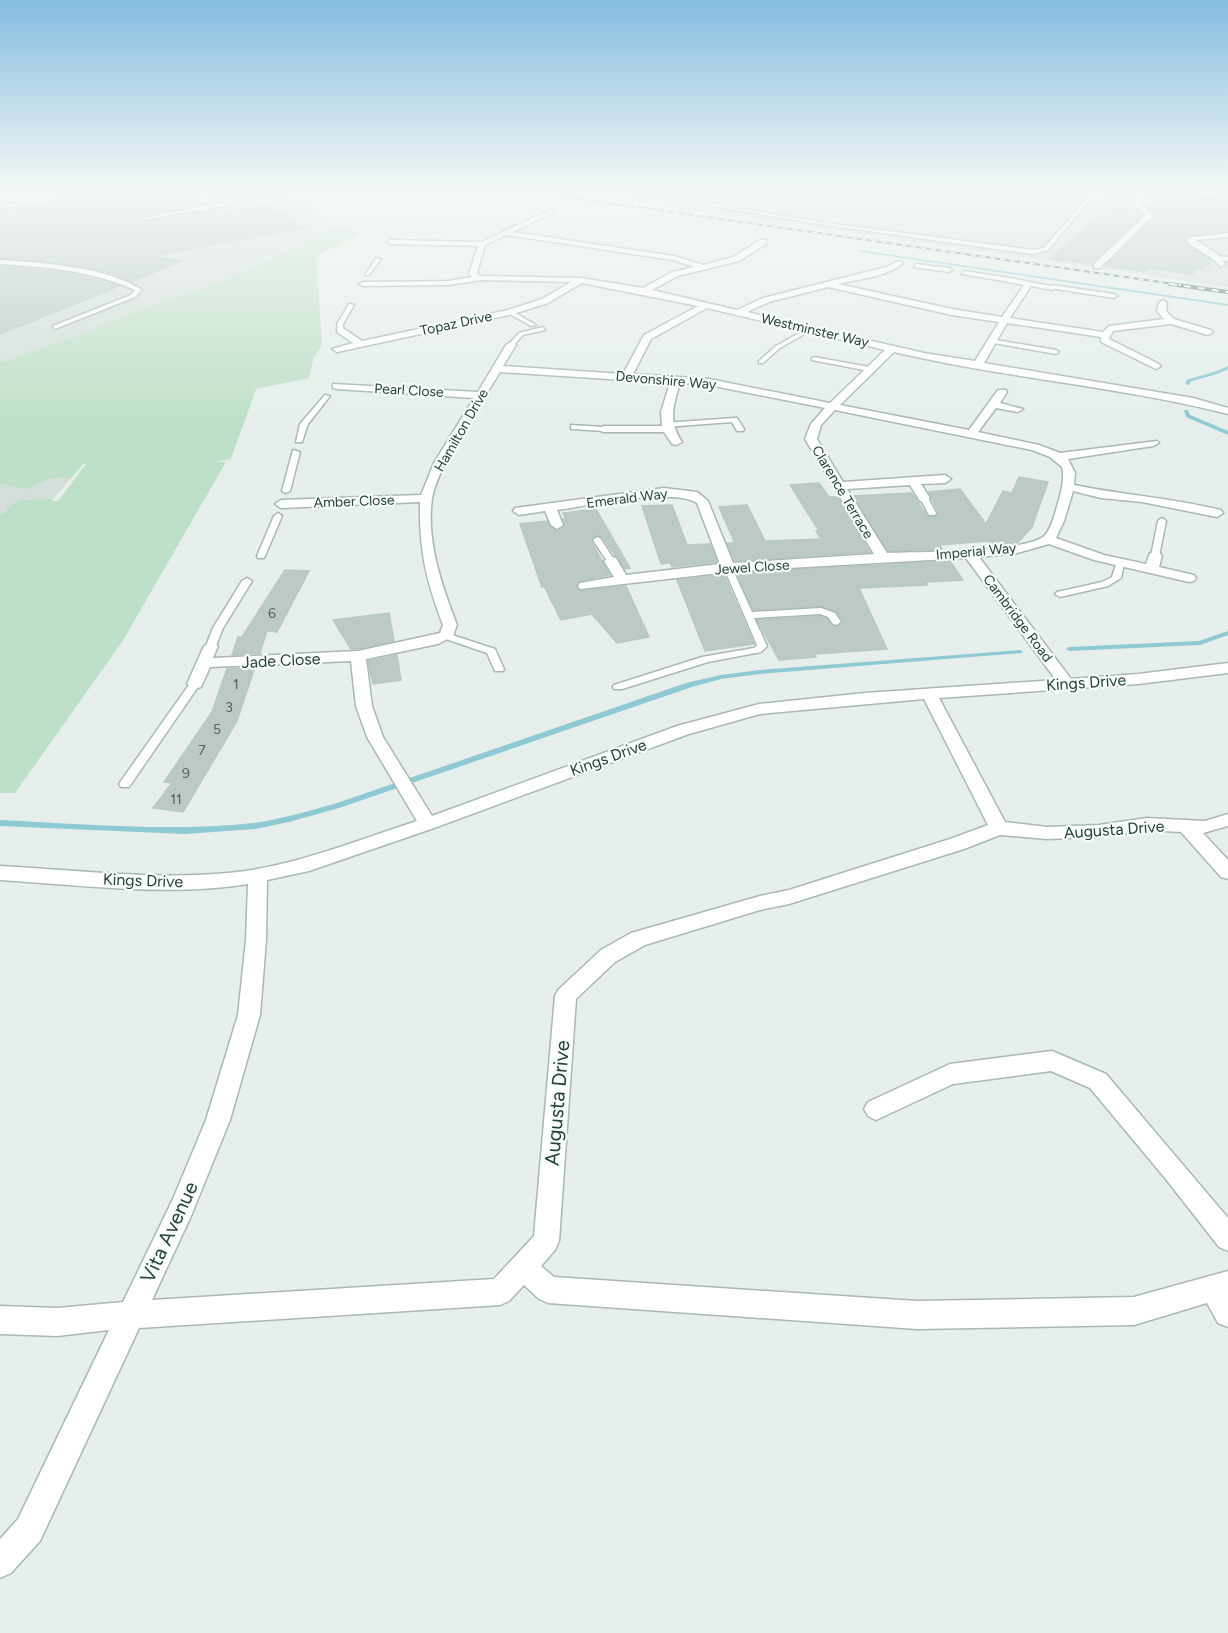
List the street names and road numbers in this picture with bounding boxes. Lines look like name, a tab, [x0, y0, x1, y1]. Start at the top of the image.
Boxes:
street label: Topaz Drive	[419, 308, 494, 339]
street label: Westminster Way	[759, 310, 871, 351]
street label: Devonshire Way	[615, 368, 718, 393]
street label: Pearl Close	[374, 380, 444, 401]
street label: Hamilton Drive	[431, 385, 492, 475]
street label: Clarence Terrace	[808, 443, 877, 542]
street label: Emerald Way	[585, 485, 669, 512]
street label: Amber Close	[313, 492, 395, 511]
street label: Imperial Way	[935, 539, 1018, 563]
street label: Jewel Close	[714, 556, 790, 579]
street label: Cambridge Road	[979, 571, 1056, 665]
street label: Jade Close	[241, 649, 321, 672]
street label: Kings Drive	[1045, 670, 1127, 695]
street label: Kings Drive	[567, 735, 649, 780]
street label: Augusta Drive	[1063, 816, 1165, 842]
street label: Kings Drive	[103, 870, 184, 891]
street label: Augusta Drive	[540, 1039, 574, 1167]
street label: Vita Avenue	[135, 1178, 203, 1286]

